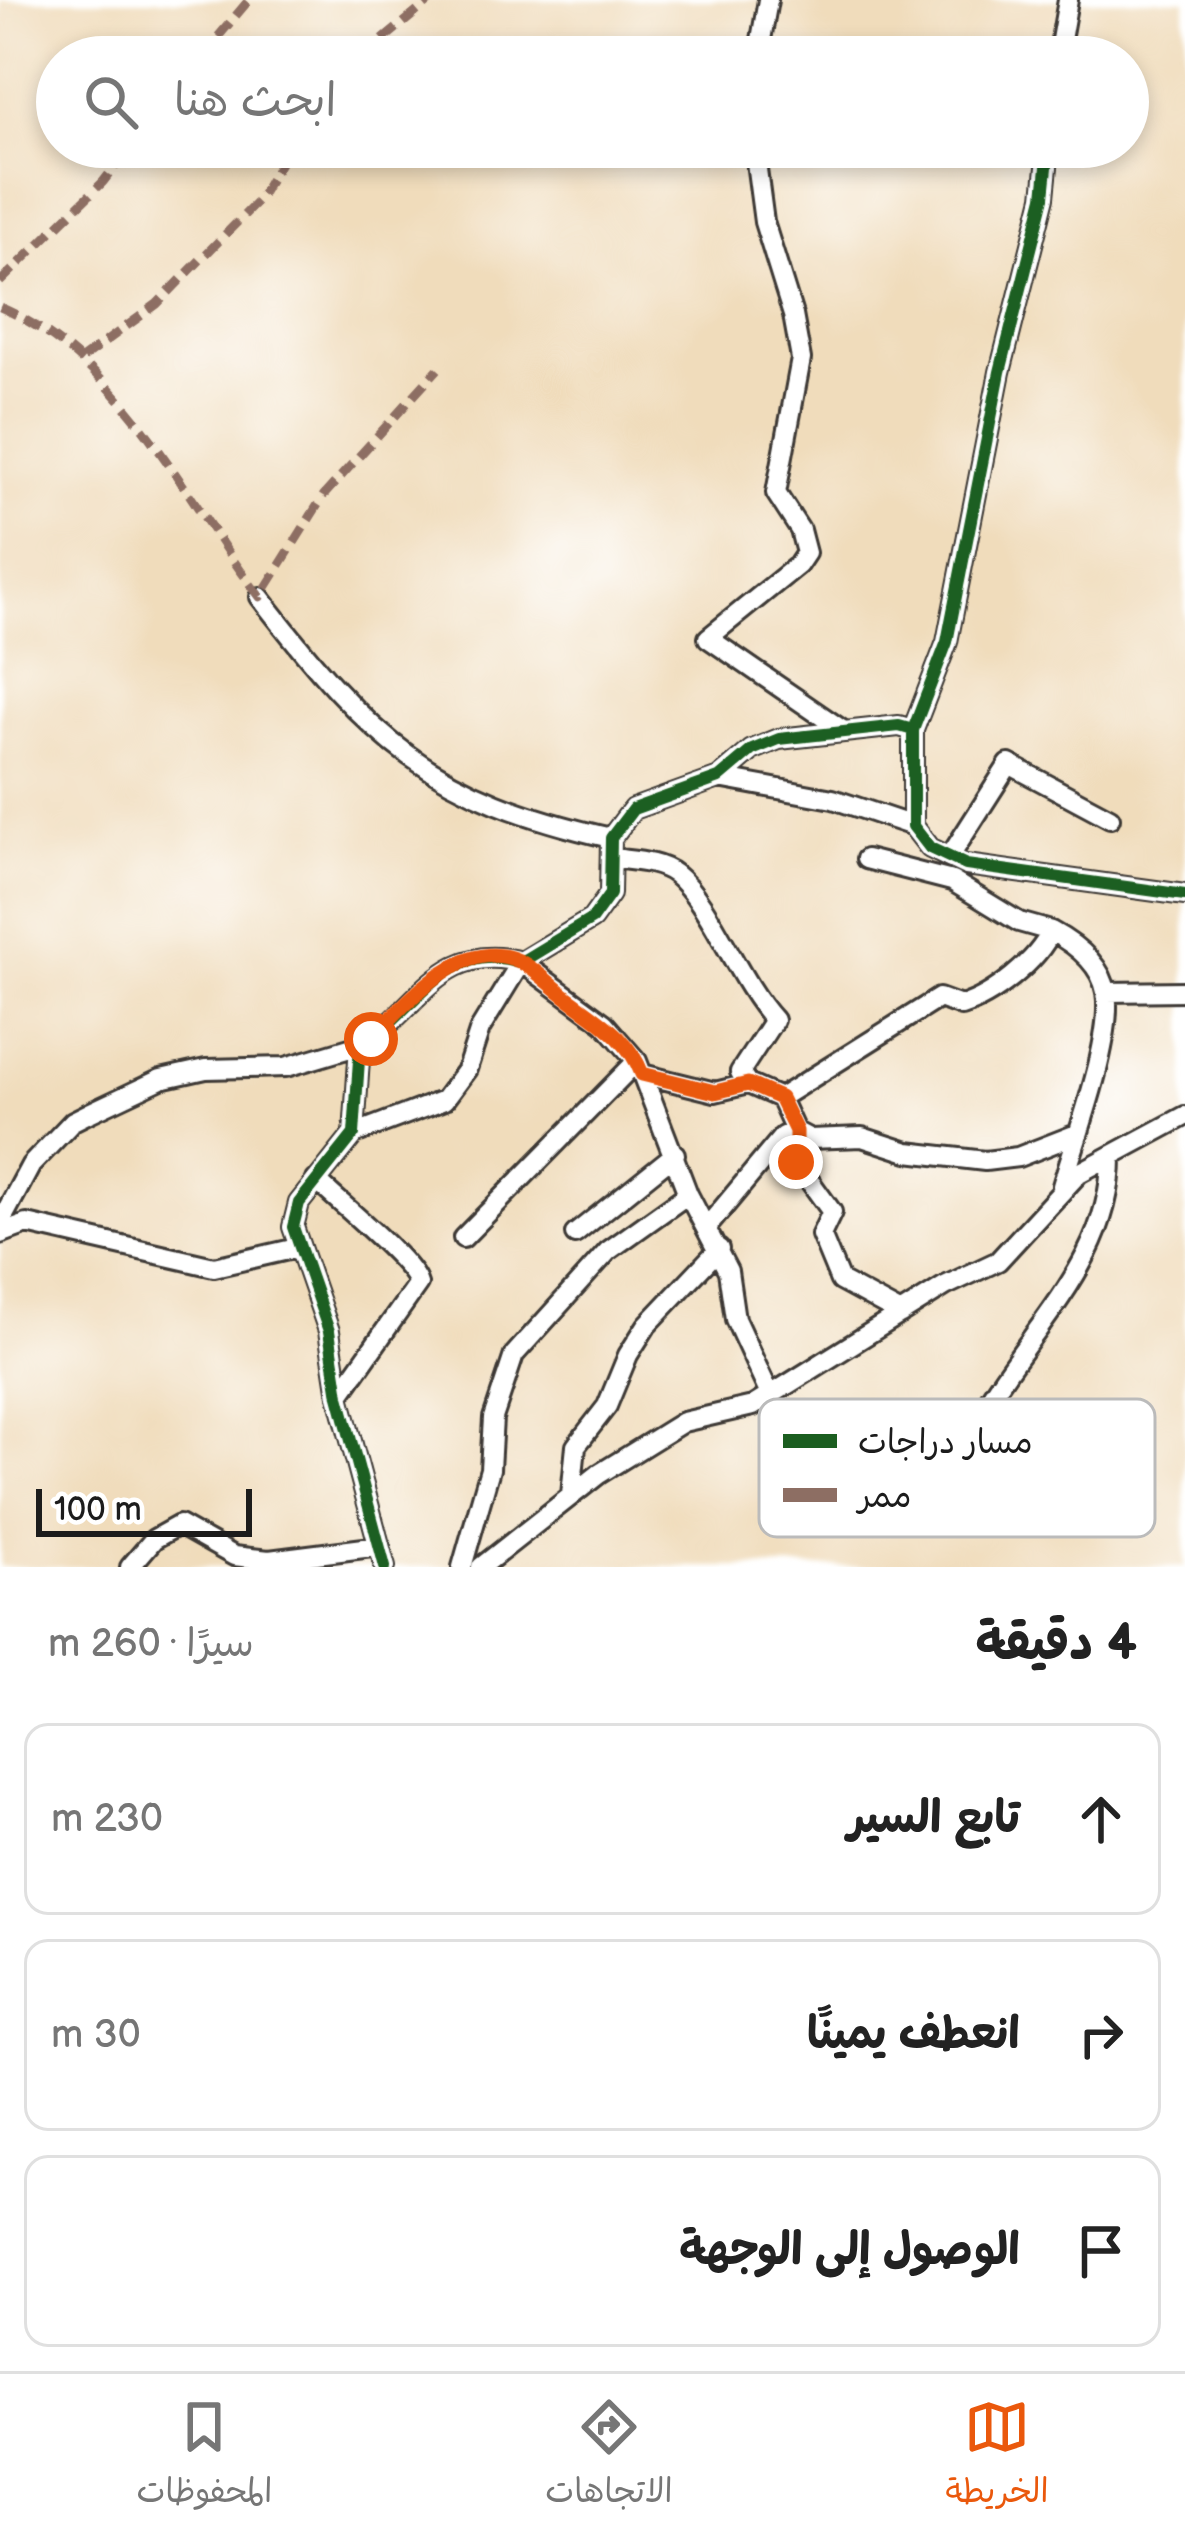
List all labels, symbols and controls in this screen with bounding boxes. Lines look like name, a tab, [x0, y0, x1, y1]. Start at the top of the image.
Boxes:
search box	[36, 36, 1149, 168]
icon: search	[78, 69, 144, 135]
text: ابحث هنا	[174, 74, 337, 129]
route start	[344, 1012, 398, 1066]
route end	[769, 1135, 823, 1189]
legend	[759, 1399, 1155, 1537]
text: مسار دراجات	[858, 1423, 1033, 1463]
text: ممر	[855, 1477, 911, 1517]
scale bar	[36, 1483, 252, 1536]
text: 100 m	[54, 1490, 142, 1530]
text: 4 دقيقة	[976, 1613, 1137, 1674]
text: سيرًا · 260 m	[48, 1621, 254, 1668]
icon: ahead	[1068, 1786, 1134, 1852]
text: تابع السير	[847, 1791, 1020, 1846]
text: 230 m	[51, 1796, 163, 1843]
icon: right	[1068, 2002, 1134, 2068]
text: انعطف يمينًا	[807, 2007, 1020, 2062]
text: 30 m	[51, 2012, 141, 2059]
icon: arrive	[1068, 2218, 1134, 2284]
text: الوصول إلى الوجهة	[679, 2223, 1020, 2278]
tab: المحفوظات	[136, 2394, 272, 2520]
tab: الاتجاهات	[545, 2394, 673, 2520]
tab: الخريطة	[946, 2394, 1049, 2520]

